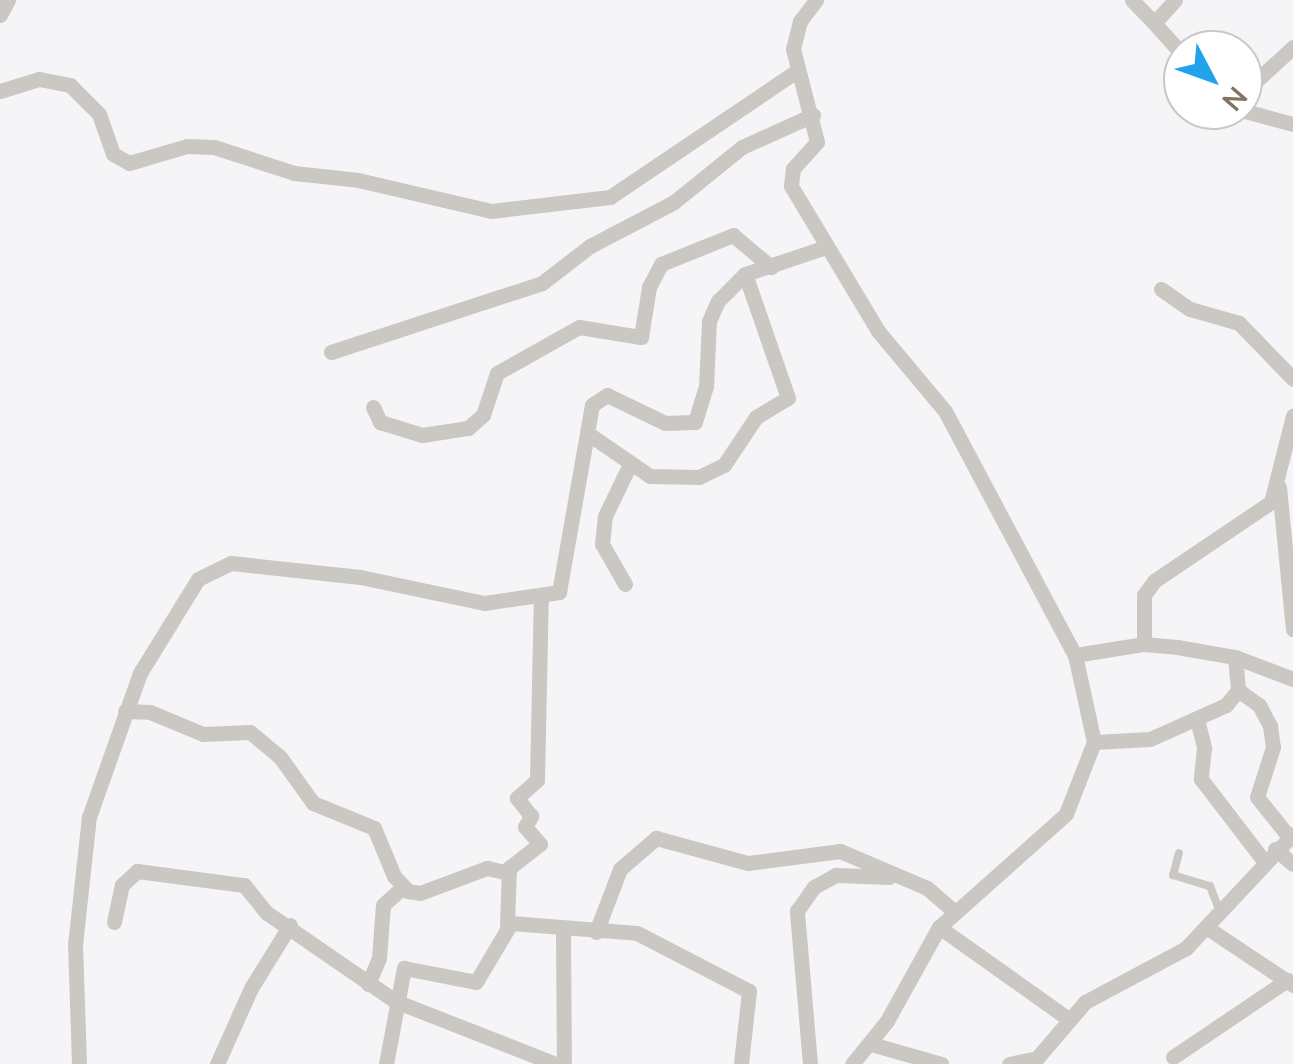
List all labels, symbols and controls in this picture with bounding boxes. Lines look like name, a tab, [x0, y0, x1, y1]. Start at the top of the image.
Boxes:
north arrow	[1163, 30, 1263, 130]
text: N	[1213, 78, 1255, 119]

